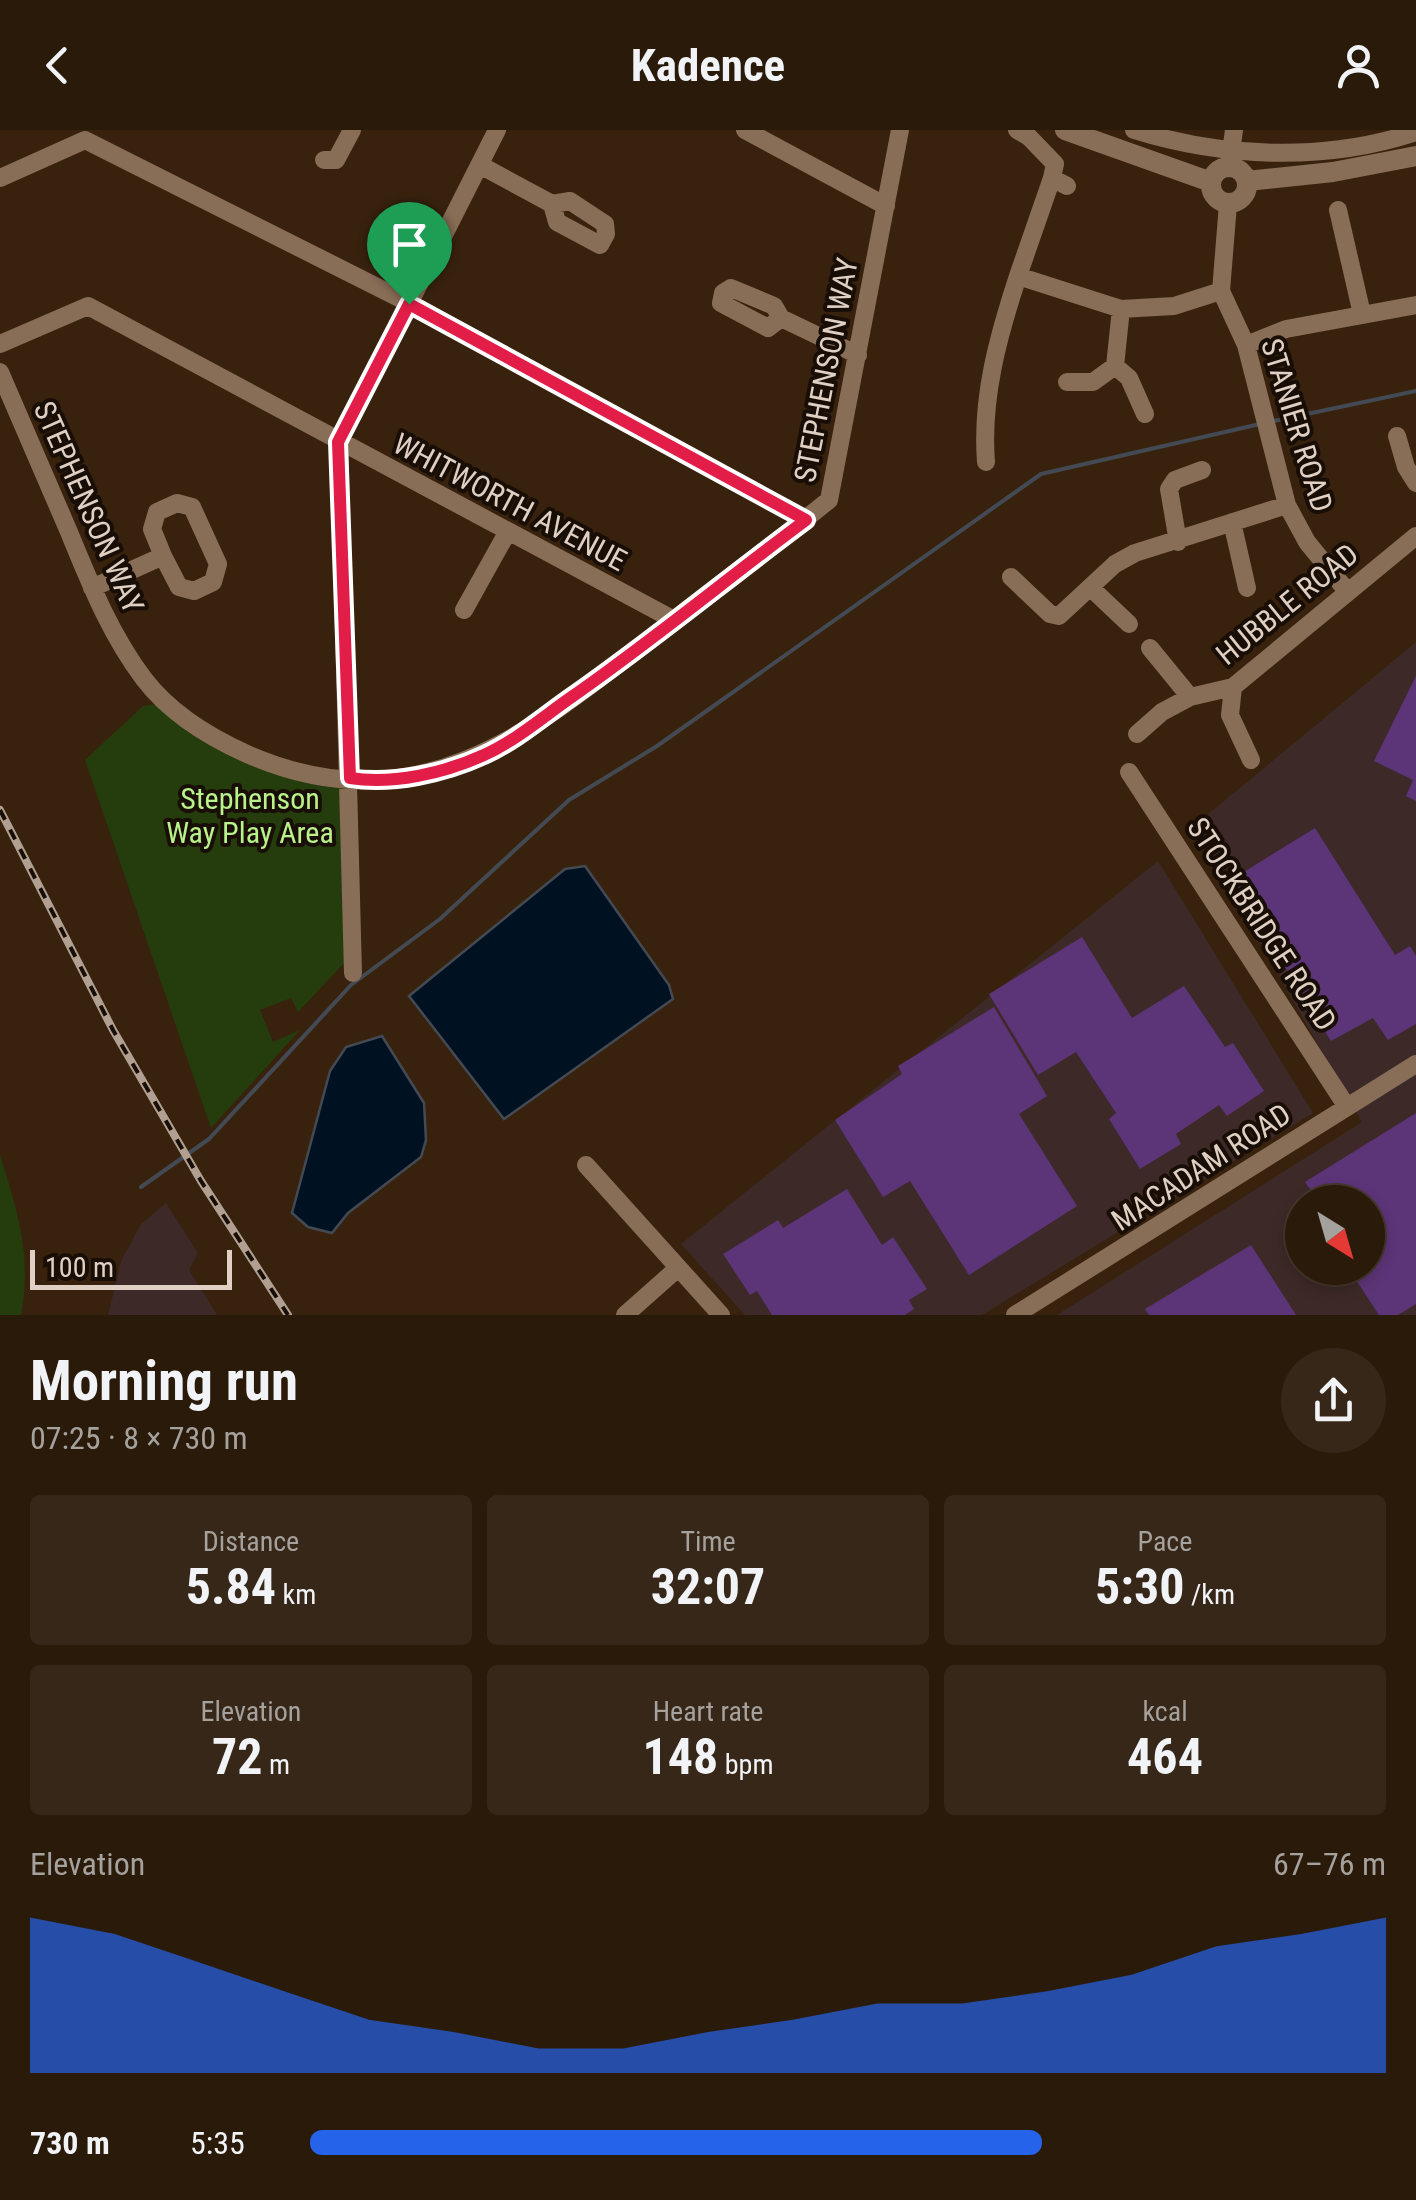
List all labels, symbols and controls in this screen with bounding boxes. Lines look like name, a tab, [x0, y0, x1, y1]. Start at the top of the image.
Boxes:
icon: back	[30, 38, 85, 93]
icon: person	[1331, 38, 1386, 93]
text: Kadence	[631, 39, 785, 92]
pin	[367, 202, 452, 305]
icon: arrive	[382, 217, 437, 272]
street label: STEPHENSON WAY	[787, 255, 865, 485]
street label: STANIER ROAD	[1254, 334, 1340, 516]
street label: STEPHENSON WAY	[27, 396, 151, 618]
street label: WHITWORTH AVENUE	[387, 426, 633, 578]
street label: HUBBLE ROAD	[1209, 536, 1365, 672]
park label: Stephenson Way Play Area	[166, 781, 334, 850]
street label: STOCKBRIDGE ROAD	[1180, 811, 1344, 1037]
street label: MACADAM ROAD	[1105, 1096, 1297, 1238]
north arrow	[1285, 1185, 1385, 1285]
map controls	[1285, 1185, 1385, 1285]
scale bar	[30, 1245, 232, 1290]
text: 100 m	[45, 1251, 114, 1284]
button: share	[1281, 1348, 1386, 1453]
text: Morning run	[30, 1349, 298, 1413]
text: 07:25 · 8 × 730 m	[30, 1419, 248, 1457]
text: Distance	[203, 1525, 299, 1558]
text: Time	[680, 1525, 736, 1558]
text: Pace	[1138, 1525, 1192, 1558]
text: 5.84	[186, 1558, 276, 1616]
text: 32:07	[651, 1558, 765, 1616]
text: 5:30	[1095, 1558, 1184, 1616]
text: km	[276, 1578, 316, 1611]
text: /km	[1184, 1578, 1235, 1611]
text: Elevation	[201, 1695, 301, 1728]
text: Heart rate	[653, 1695, 763, 1728]
text: kcal	[1142, 1695, 1188, 1728]
text: 72	[212, 1728, 263, 1786]
text: 148	[643, 1728, 718, 1786]
text: 464	[1127, 1728, 1203, 1786]
text: m	[263, 1748, 290, 1781]
text: bpm	[718, 1748, 773, 1781]
text: Elevation	[30, 1845, 145, 1883]
text: 67–76 m	[1273, 1845, 1386, 1883]
text: 730 m	[30, 2124, 110, 2162]
text: 5:35	[190, 2124, 245, 2162]

